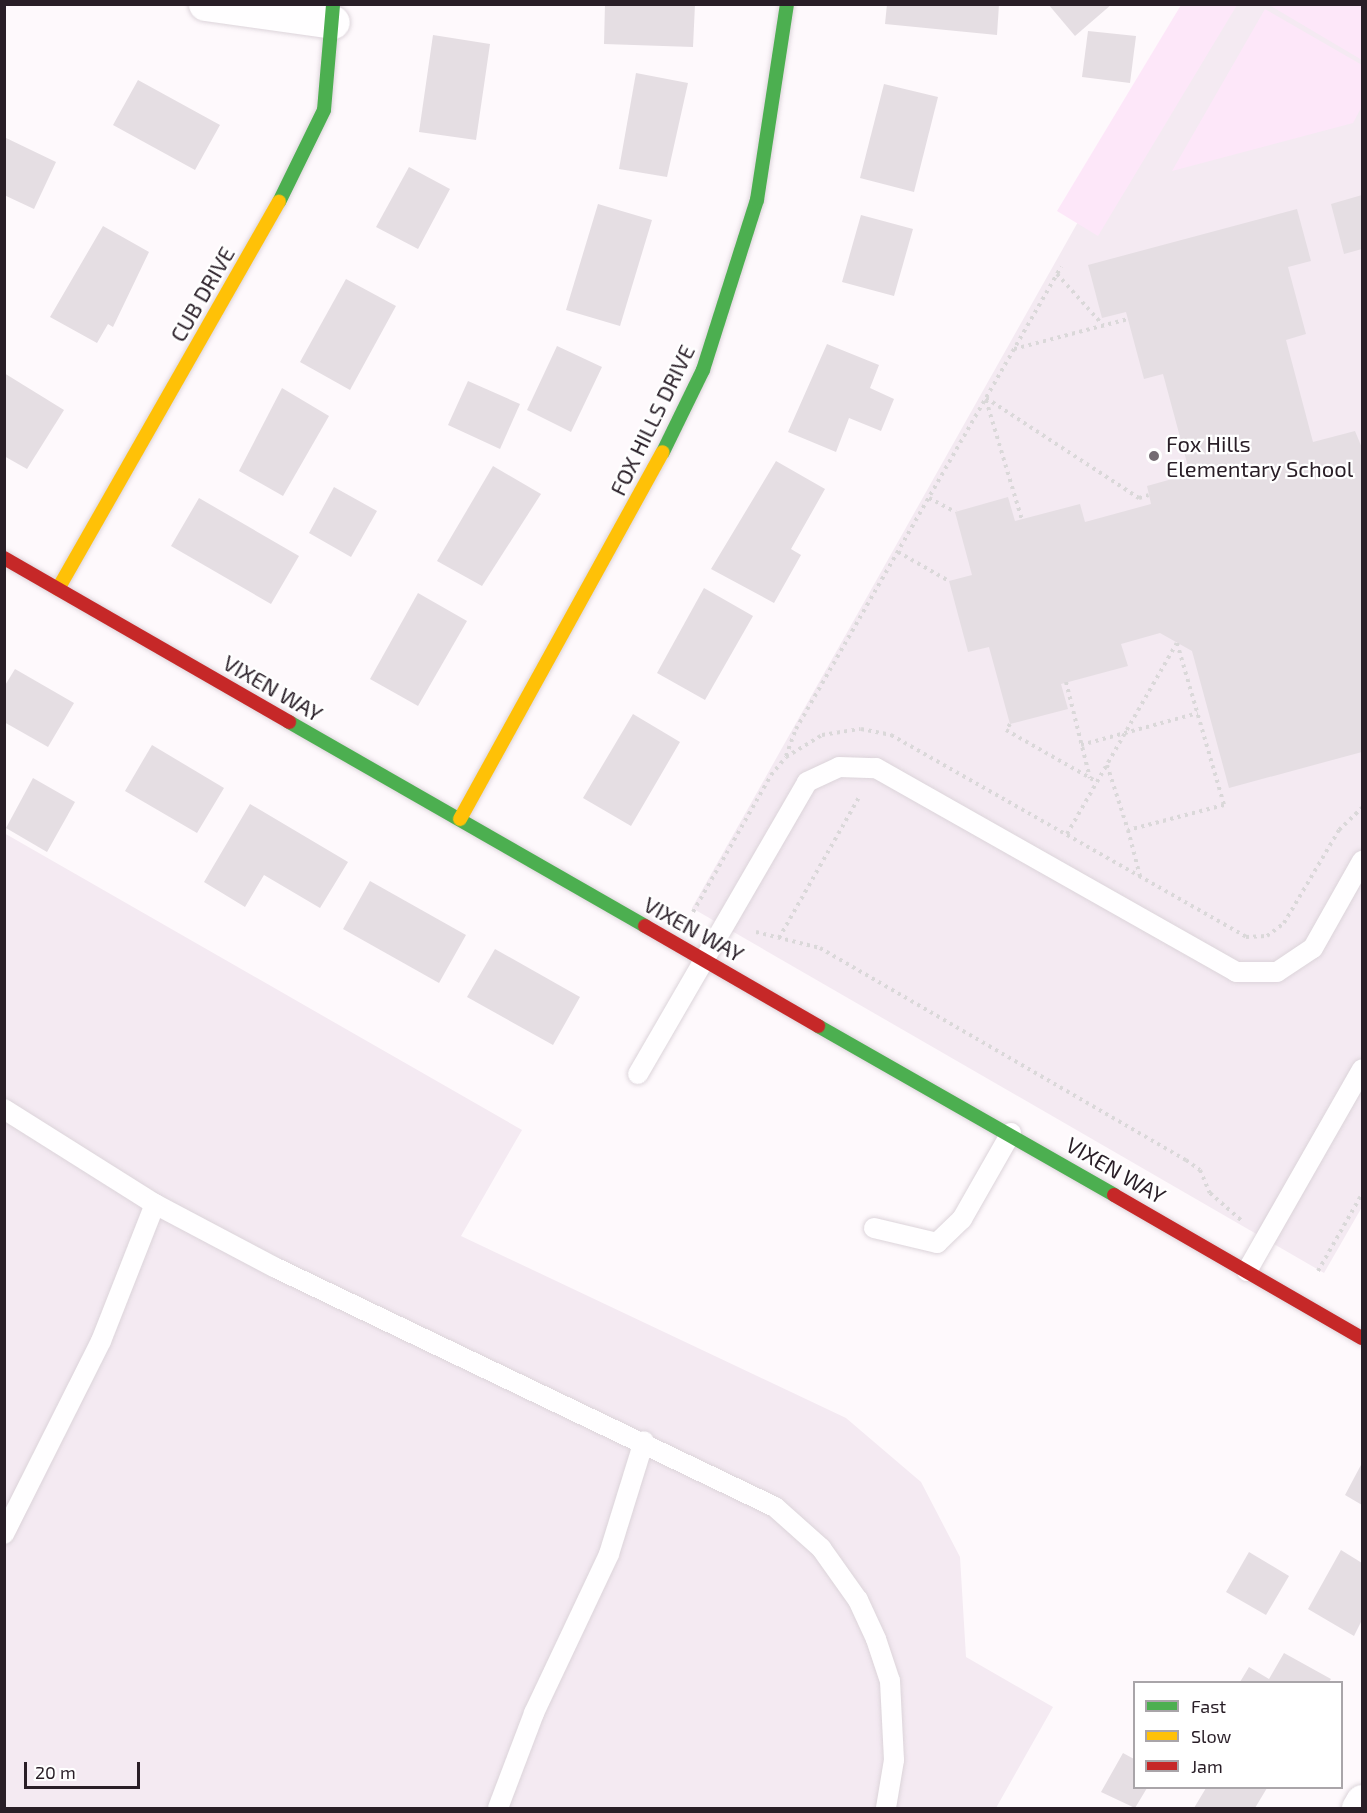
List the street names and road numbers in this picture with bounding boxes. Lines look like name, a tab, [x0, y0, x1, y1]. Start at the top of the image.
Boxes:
street label: CUB DRIVE	[164, 242, 240, 346]
street label: FOX HILLS DRIVE	[604, 340, 700, 500]
street label: VIXEN WAY	[218, 649, 328, 727]
street label: VIXEN WAY	[639, 891, 749, 967]
street label: VIXEN WAY	[1061, 1131, 1171, 1209]

